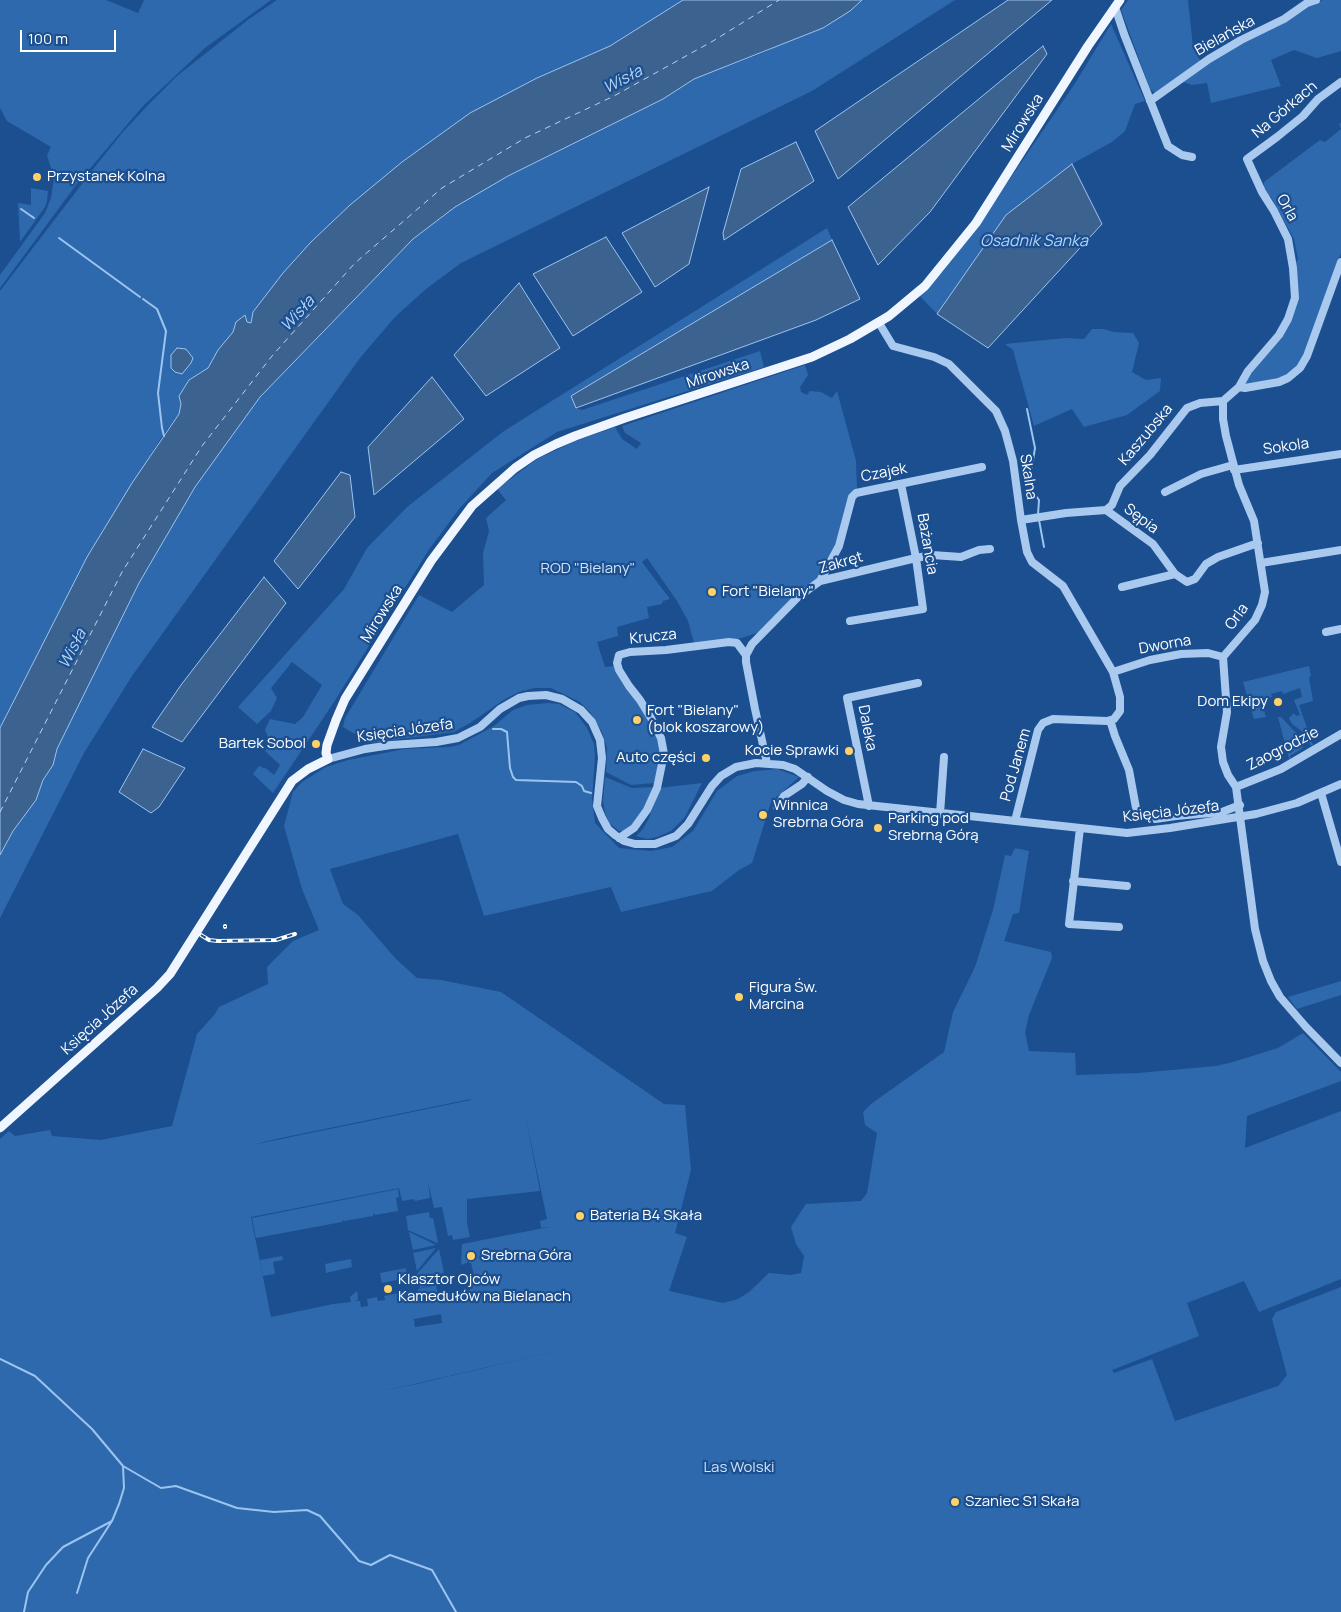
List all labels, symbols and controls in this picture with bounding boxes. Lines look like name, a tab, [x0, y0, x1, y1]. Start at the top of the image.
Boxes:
street label: Bielańska	[1192, 12, 1258, 60]
scale bar	[22, 20, 119, 52]
text: 100 m	[28, 28, 68, 49]
water label: Wisła	[600, 62, 646, 98]
street label: Na Górkach	[1249, 78, 1321, 142]
street label: Mirowska	[998, 91, 1048, 155]
place label: Przystanek Kolna	[47, 168, 165, 186]
marker: Przystanek Kolna	[31, 171, 43, 183]
street label: Orla	[1272, 191, 1302, 225]
water label: Osadnik Sanka	[980, 232, 1088, 252]
water label: Wisła	[277, 292, 319, 336]
street label: Mirowska	[684, 355, 752, 393]
street label: Kaszubska	[1115, 401, 1177, 469]
street label: Sokola	[1262, 435, 1310, 459]
street label: Skalna	[1016, 453, 1040, 501]
street label: Czajek	[859, 460, 909, 486]
street label: Sępia	[1120, 500, 1162, 538]
street label: Bażancia	[913, 512, 941, 576]
street label: Zakręt	[817, 548, 865, 578]
park label: ROD "Bielany"	[541, 560, 635, 578]
street label: Mirowska	[357, 582, 407, 646]
place label: Fort "Bielany"	[722, 583, 814, 601]
marker: Fort "Bielany"	[706, 586, 718, 598]
street label: Orla	[1221, 600, 1253, 634]
water label: Wisła	[55, 626, 91, 672]
street label: Krucza	[629, 626, 677, 648]
street label: Dworna	[1137, 632, 1193, 658]
place label: Dom Ekipy	[1197, 693, 1268, 711]
marker: Dom Ekipy	[1272, 696, 1284, 708]
place label: Fort "Bielany" (blok koszarowy)	[647, 702, 764, 737]
street label: Daleka	[854, 703, 880, 753]
marker: Fort "Bielany" (blok koszarowy)	[631, 714, 643, 726]
street label: Księcia Józefa	[356, 715, 454, 747]
street label: Zaogrodzie	[1244, 723, 1322, 775]
street label: Pod Janem	[997, 726, 1035, 804]
place label: Bartek Sobol	[219, 735, 306, 753]
marker: Bartek Sobol	[310, 738, 322, 750]
place label: Kocie Sprawki	[745, 742, 839, 760]
marker: Kocie Sprawki	[843, 745, 855, 757]
place label: Auto części	[616, 749, 696, 767]
marker: Auto części	[700, 752, 712, 764]
place label: Winnica Srebrna Góra	[773, 797, 864, 832]
street label: Księcia Józefa	[1122, 797, 1220, 827]
marker: Winnica Srebrna Góra	[757, 809, 769, 821]
place label: Parking pod Srebrną Górą	[888, 810, 979, 845]
marker: Parking pod Srebrną Górą	[872, 822, 884, 834]
place label: Figura Św. Marcina	[749, 979, 818, 1014]
street label: Księcia Józefa	[58, 981, 142, 1059]
marker: Figura Św. Marcina	[733, 991, 745, 1003]
place label: Bateria B4 Skała	[590, 1207, 702, 1225]
marker: Bateria B4 Skała	[574, 1210, 586, 1222]
place label: Srebrna Góra	[481, 1247, 572, 1265]
marker: Srebrna Góra	[465, 1250, 477, 1262]
place label: Klasztor Ojców Kamedułów na Bielanach	[398, 1271, 571, 1306]
marker: Klasztor Ojców Kamedułów na Bielanach	[382, 1283, 394, 1295]
park label: Las Wolski	[703, 1459, 775, 1477]
place label: Szaniec S1 Skała	[965, 1493, 1079, 1511]
marker: Szaniec S1 Skała	[949, 1496, 961, 1508]

